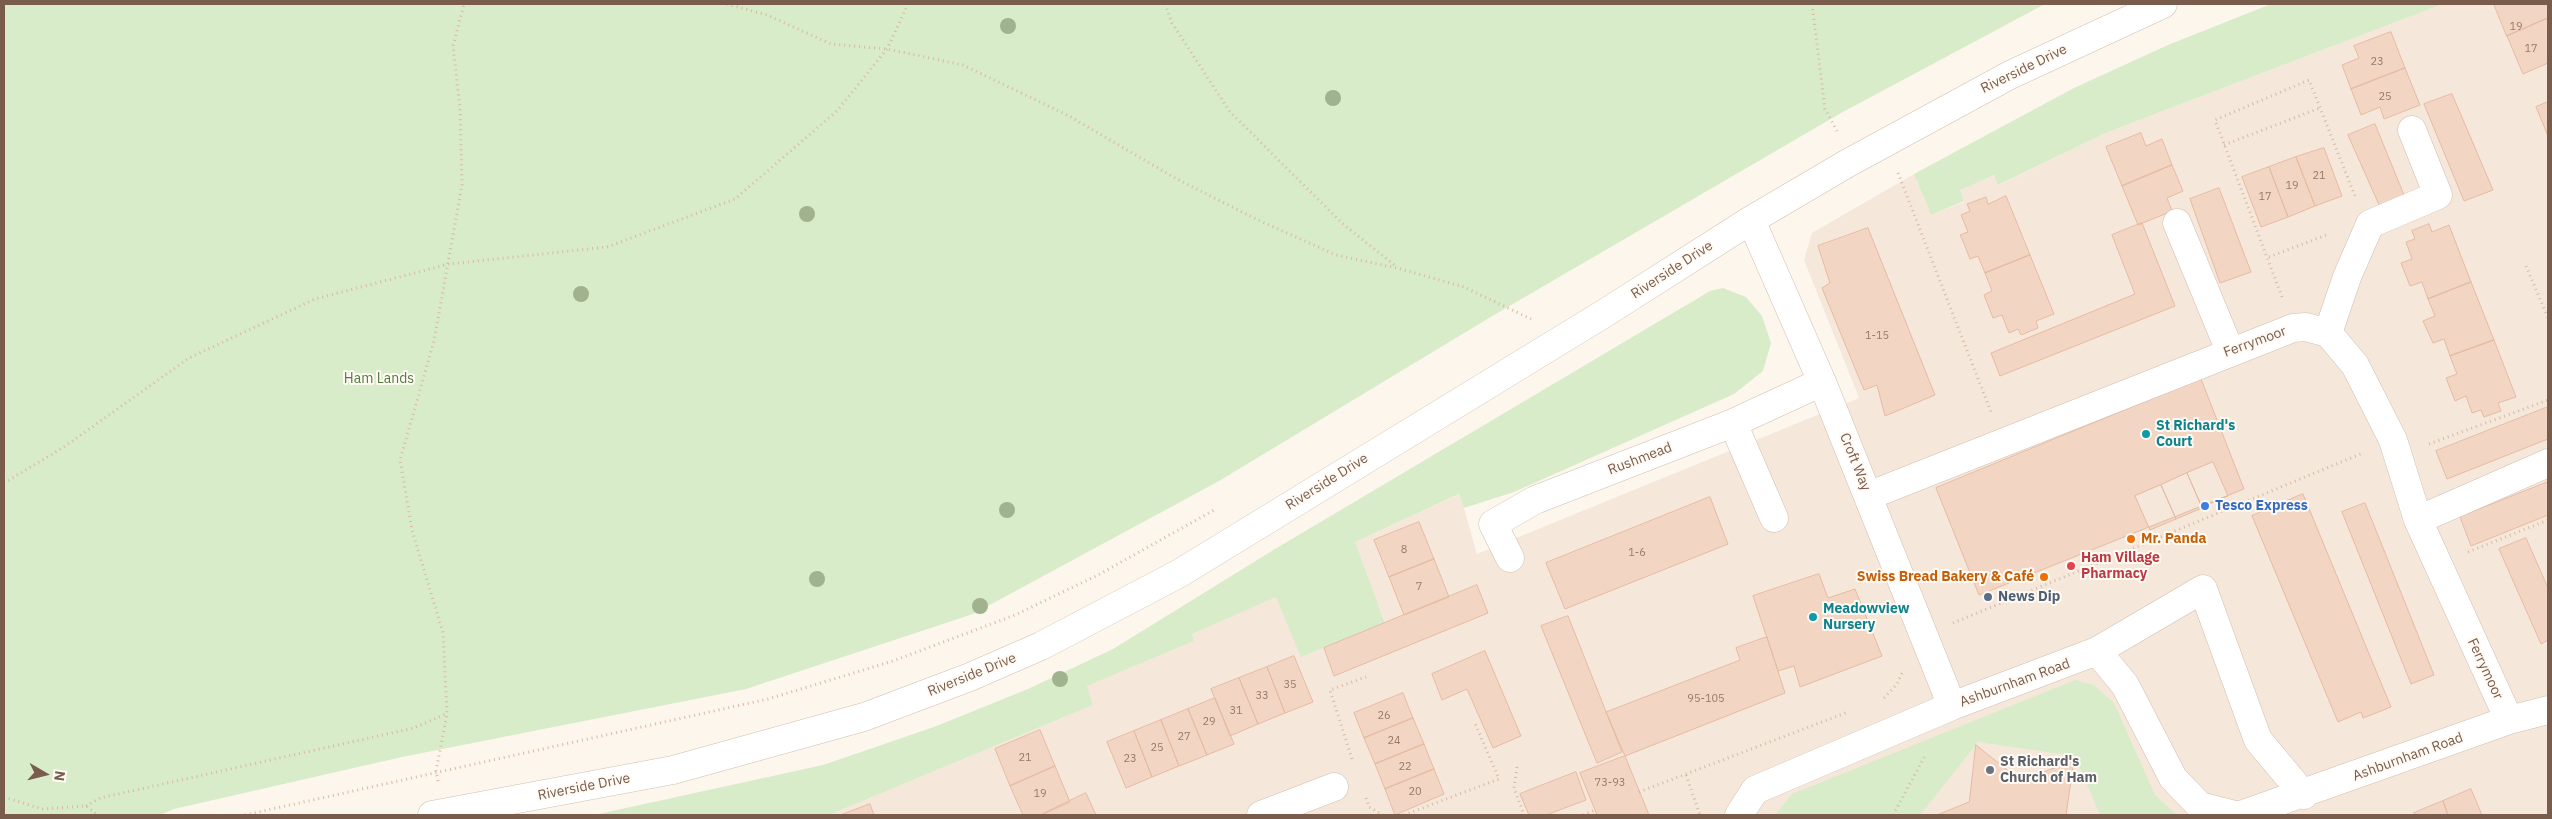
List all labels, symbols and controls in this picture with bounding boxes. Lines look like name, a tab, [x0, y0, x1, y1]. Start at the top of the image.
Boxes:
house number: 19	[2509, 20, 2523, 34]
street label: Riverside Drive	[1978, 41, 2070, 97]
house number: 17	[2524, 42, 2538, 56]
house number: 23	[2370, 55, 2384, 69]
house number: 25	[2378, 90, 2392, 104]
house number: 21	[2312, 169, 2326, 183]
house number: 19	[2285, 179, 2299, 193]
house number: 17	[2258, 190, 2272, 204]
street label: Riverside Drive	[1628, 237, 1716, 303]
street label: Ferrymoor	[2221, 323, 2289, 361]
house number: 1-15	[1865, 329, 1889, 343]
park label: Ham Lands	[344, 371, 414, 387]
place label: St Richard's Court	[2156, 418, 2235, 451]
marker: St Richard's Court	[2140, 428, 2152, 440]
street label: Croft Way	[1836, 431, 1874, 493]
street label: Rushmead	[1606, 439, 1674, 479]
street label: Riverside Drive	[1283, 450, 1371, 514]
place label: Tesco Express	[2215, 498, 2308, 514]
marker: Tesco Express	[2199, 500, 2211, 512]
place label: Mr. Panda	[2141, 531, 2206, 547]
marker: Mr. Panda	[2125, 533, 2137, 545]
house number: 8	[1401, 543, 1407, 557]
house number: 1-6	[1628, 546, 1646, 560]
place label: Ham Village Pharmacy	[2081, 550, 2160, 582]
marker: Ham Village Pharmacy	[2065, 560, 2077, 572]
place label: Swiss Bread Bakery & Café	[1857, 569, 2034, 585]
marker: Swiss Bread Bakery & Café	[2038, 571, 2050, 583]
house number: 7	[1416, 580, 1422, 594]
place label: News Dip	[1998, 589, 2060, 605]
marker: News Dip	[1982, 591, 1994, 603]
place label: Meadowview Nursery	[1823, 601, 1909, 634]
marker: Meadowview Nursery	[1807, 611, 1819, 623]
street label: Ferrymoor	[2464, 636, 2506, 702]
street label: Riverside Drive	[925, 650, 1019, 700]
street label: Ashburnham Road	[1958, 655, 2072, 711]
house number: 35	[1283, 678, 1297, 692]
house number: 33	[1255, 689, 1269, 703]
house number: 95-105	[1687, 692, 1725, 706]
house number: 31	[1229, 704, 1243, 718]
house number: 26	[1377, 709, 1391, 723]
house number: 29	[1202, 715, 1216, 729]
street label: Ashburnham Road	[2351, 729, 2465, 785]
house number: 27	[1177, 730, 1191, 744]
house number: 24	[1387, 734, 1401, 748]
house number: 25	[1150, 741, 1164, 755]
north arrow	[20, 749, 70, 799]
house number: 21	[1018, 751, 1032, 765]
house number: 23	[1123, 752, 1137, 766]
place label: St Richard's Church of Ham	[2000, 754, 2097, 786]
house number: 22	[1398, 760, 1412, 774]
marker: St Richard's Church of Ham	[1984, 764, 1996, 776]
text: N	[50, 770, 69, 782]
street label: Riverside Drive	[536, 770, 632, 804]
house number: 73-93	[1595, 776, 1625, 790]
house number: 20	[1408, 785, 1422, 799]
house number: 19	[1033, 787, 1047, 801]

